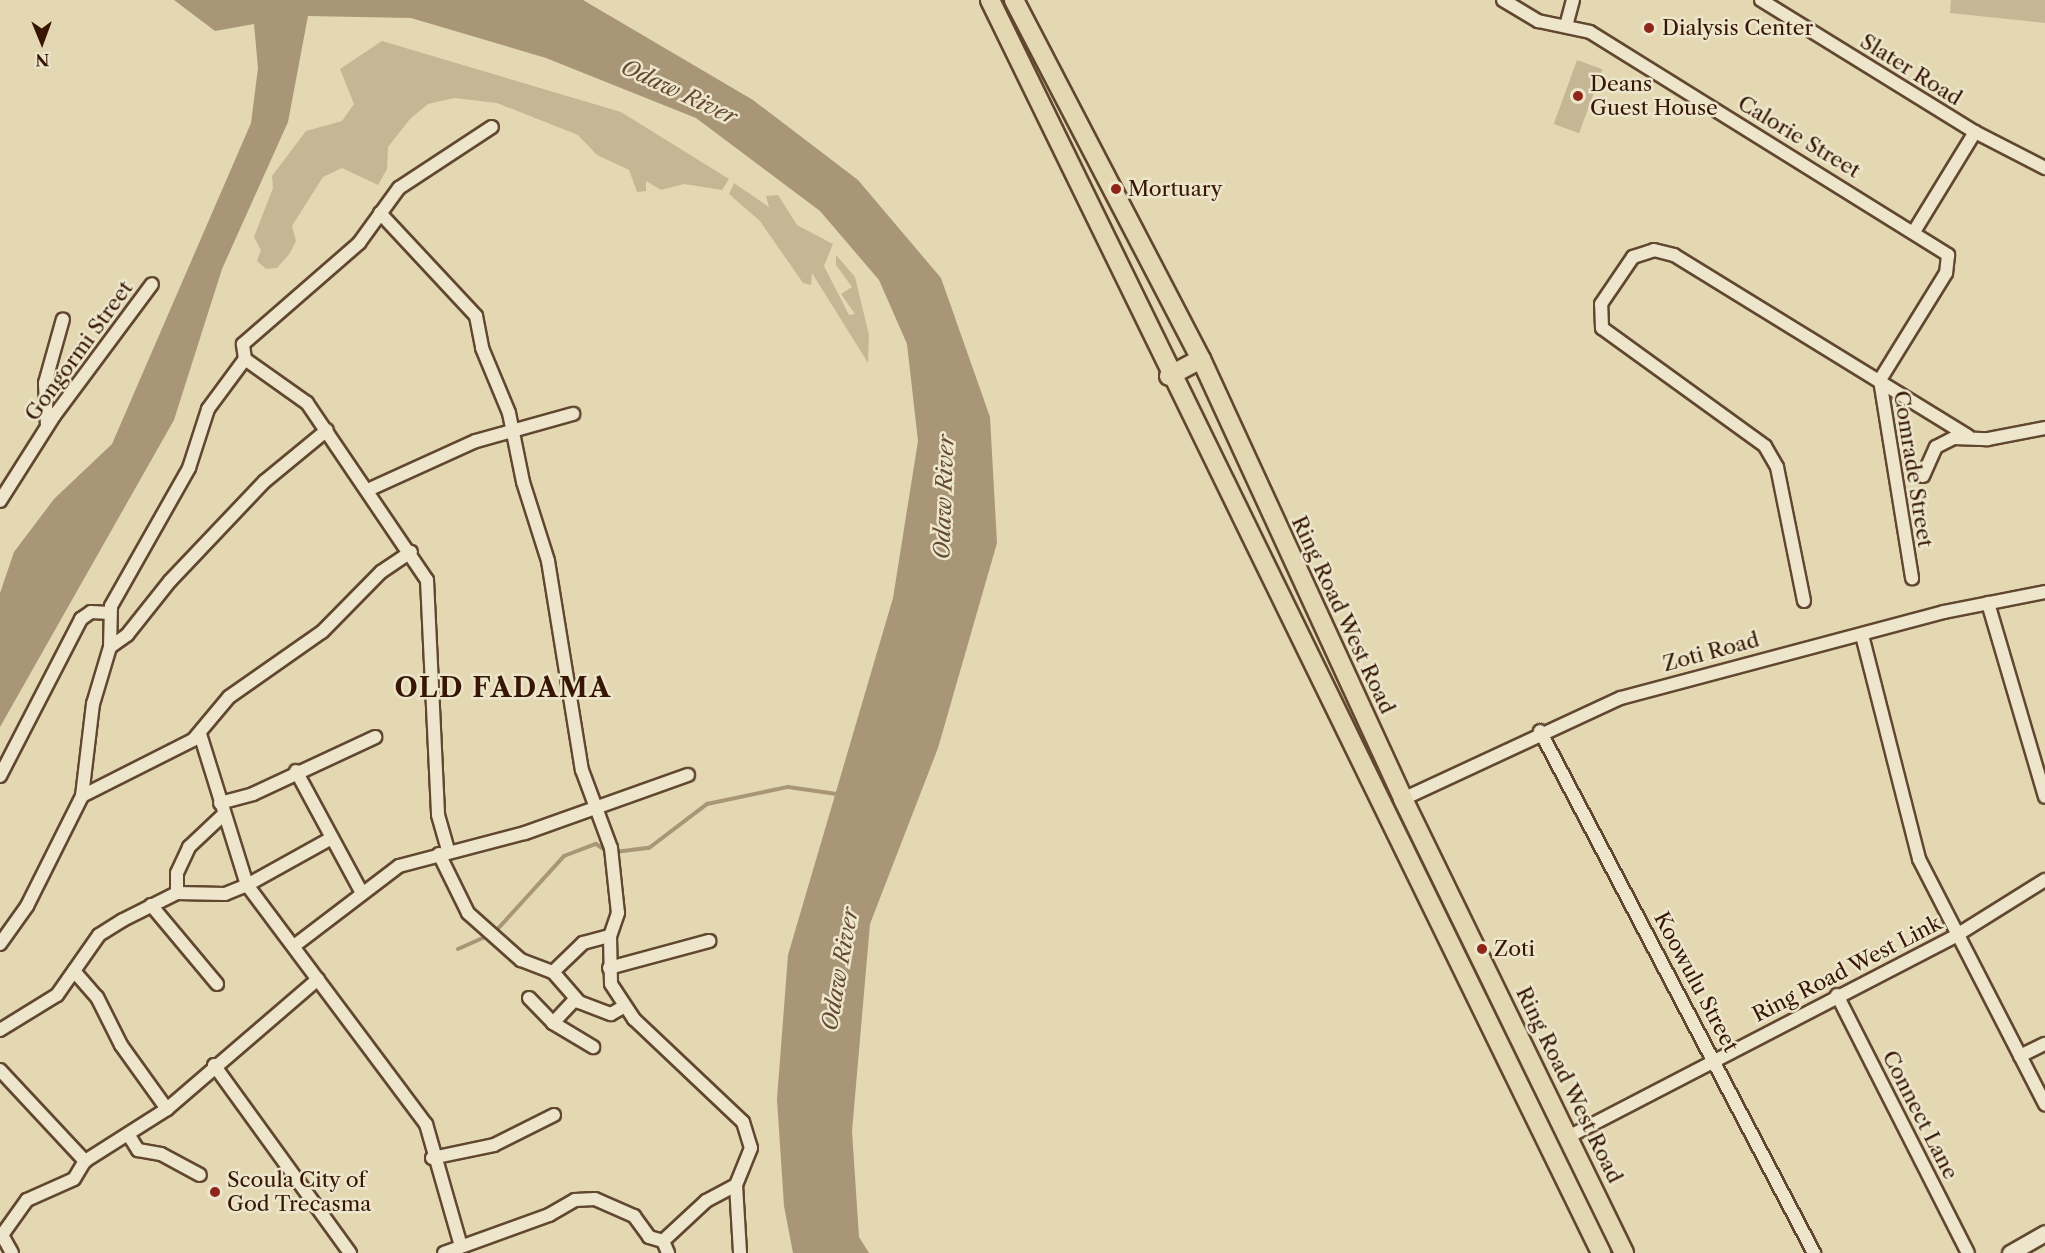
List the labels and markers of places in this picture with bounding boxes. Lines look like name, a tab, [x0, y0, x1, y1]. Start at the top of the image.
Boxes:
place label: Dialysis Center	[1662, 15, 1813, 41]
marker: Dialysis Center	[1640, 19, 1658, 37]
place label: Deans Guest House	[1590, 71, 1718, 121]
marker: Deans Guest House	[1571, 89, 1585, 103]
place label: Mortuary	[1128, 176, 1222, 202]
marker: Mortuary	[1109, 182, 1123, 196]
place label: Zoti	[1494, 936, 1535, 962]
marker: Zoti	[1475, 942, 1489, 956]
place label: Scoula City of God Trecasma	[227, 1167, 372, 1217]
marker: Scoula City of God Trecasma	[208, 1185, 222, 1199]

